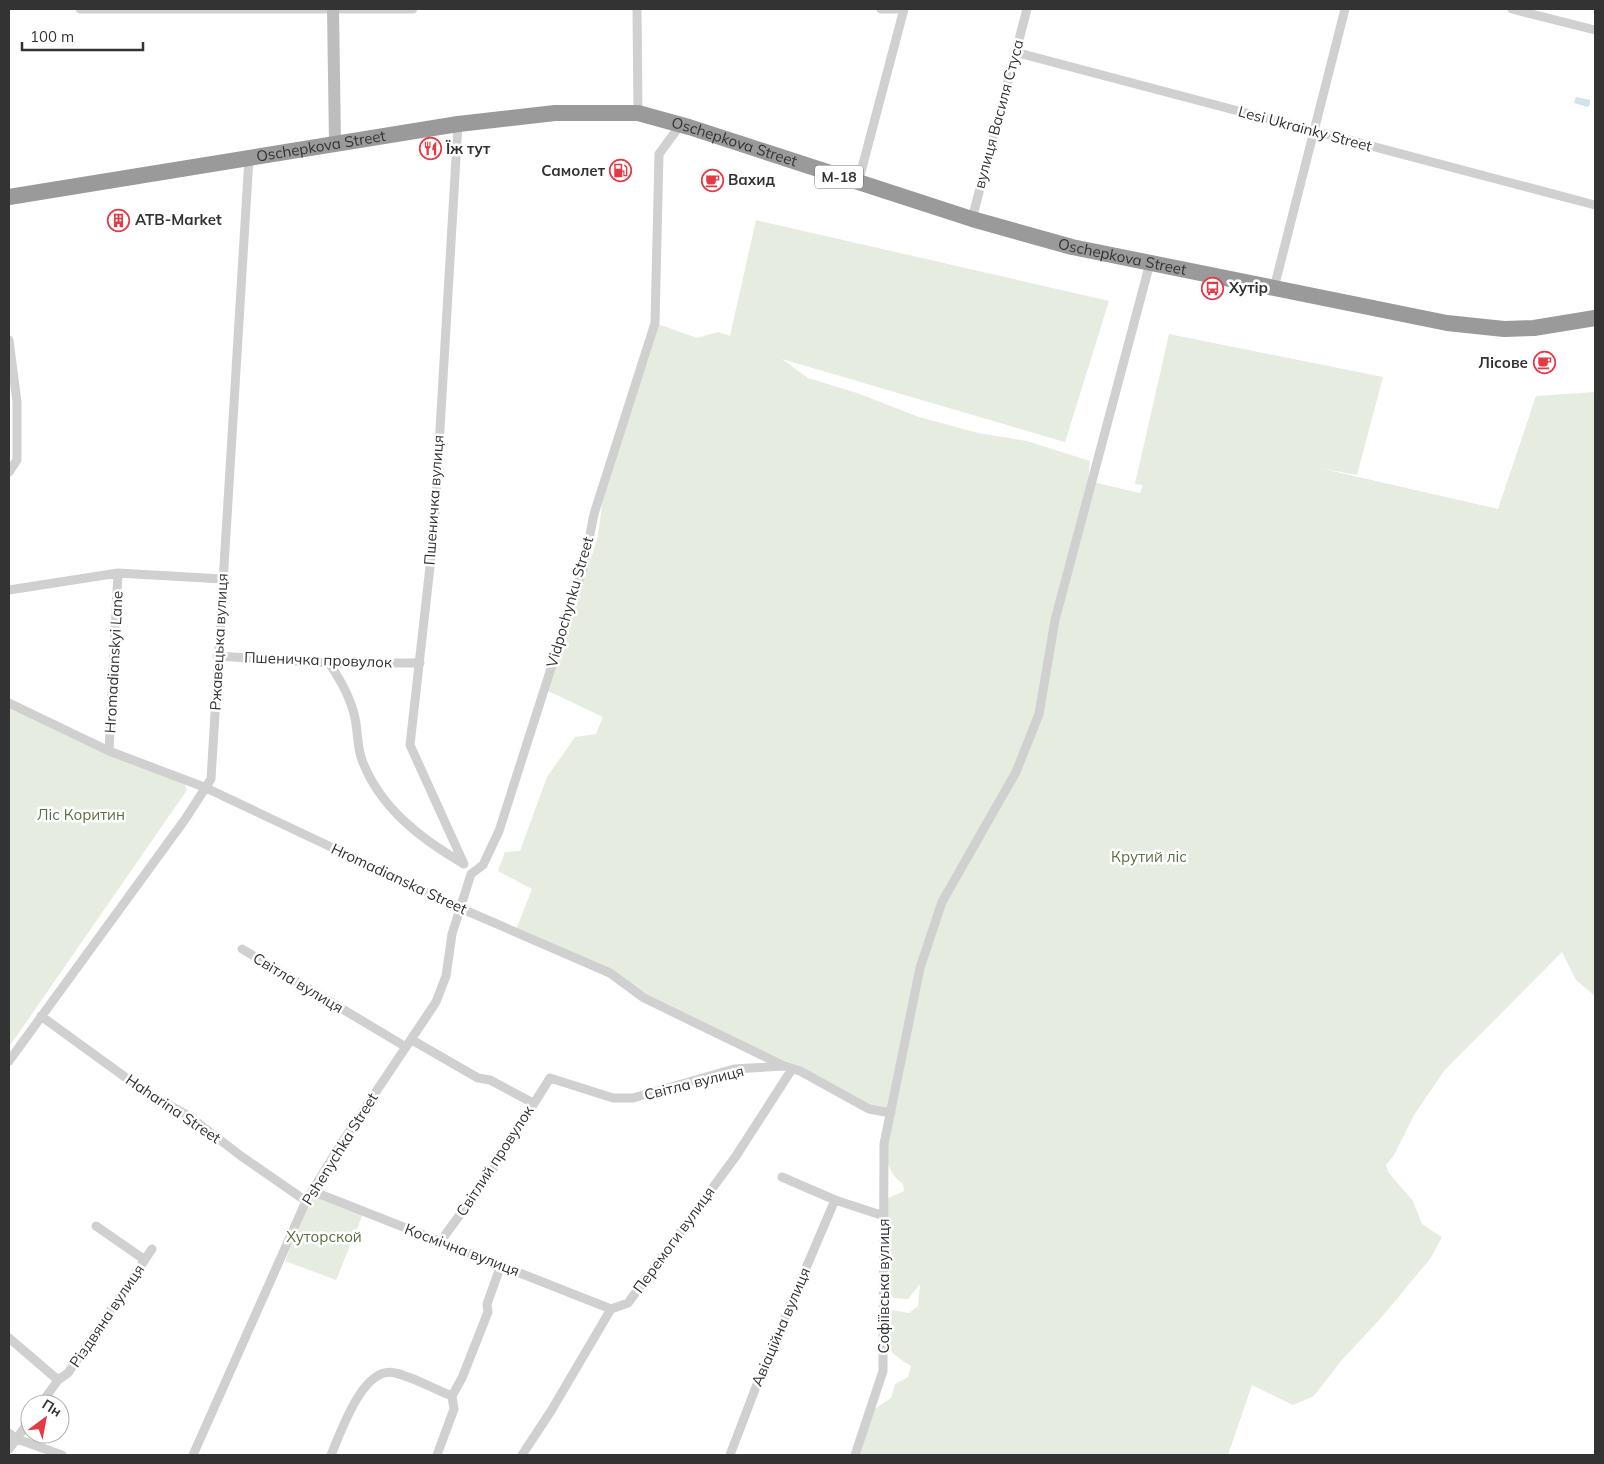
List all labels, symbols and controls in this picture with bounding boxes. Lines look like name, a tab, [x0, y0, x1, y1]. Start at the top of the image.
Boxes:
scale bar	[22, 20, 144, 52]
text: 100 m	[30, 27, 74, 46]
street label: вулиця Василя Стуса	[969, 37, 1028, 191]
street label: Lesi Ukrainky Street	[1236, 102, 1374, 155]
street label: Oschepkova Street	[669, 113, 800, 170]
street label: Oschepkova Street	[255, 126, 387, 166]
restaurant icon: Їж тут	[418, 137, 442, 161]
place label: Їж тут	[445, 139, 491, 158]
fuel station icon: Самолет	[609, 159, 633, 183]
place label: Самолет	[541, 161, 606, 180]
road number: М-18	[815, 166, 863, 188]
cafe icon: Вахид	[700, 168, 724, 192]
place label: Вахид	[728, 170, 776, 189]
building icon: ATB-Market	[107, 208, 131, 232]
place label: ATB-Market	[135, 210, 222, 229]
street label: Oschepkova Street	[1056, 234, 1188, 279]
bus stop icon: Хутір	[1201, 276, 1225, 300]
place label: Хутір	[1228, 278, 1268, 297]
cafe icon: Лісове	[1532, 351, 1556, 375]
place label: Лісове	[1478, 353, 1528, 372]
street label: Пшеничка вулиця	[419, 434, 448, 566]
street label: Vidpochynku Street	[542, 534, 597, 670]
street label: Ржавецька вулиця	[205, 573, 232, 711]
street label: Hromadianskyi Lane	[100, 590, 127, 734]
street label: Пшеничка провулок	[244, 647, 393, 672]
park label: Ліс Коритин	[37, 805, 125, 824]
street label: Hromadianska Street	[328, 839, 470, 918]
park label: Крутий ліс	[1111, 847, 1187, 866]
street label: Світла вулиця	[250, 948, 347, 1017]
street label: Світла вулиця	[642, 1061, 746, 1104]
street label: Haharina Street	[122, 1070, 224, 1147]
street label: Pshenychka Street	[297, 1089, 382, 1208]
street label: Світлий провулок	[452, 1101, 538, 1220]
street label: Перемоги вулиця	[629, 1183, 719, 1297]
street label: Софіївська вулиця	[874, 1218, 893, 1354]
street label: Космічна вулиця	[402, 1219, 522, 1280]
park label: Хуторской	[286, 1227, 362, 1246]
street label: Різдвяна вулиця	[65, 1261, 148, 1371]
street label: Авіаційна вулиця	[747, 1265, 814, 1389]
north arrow	[20, 1394, 70, 1444]
text: Пн	[39, 1395, 65, 1421]

